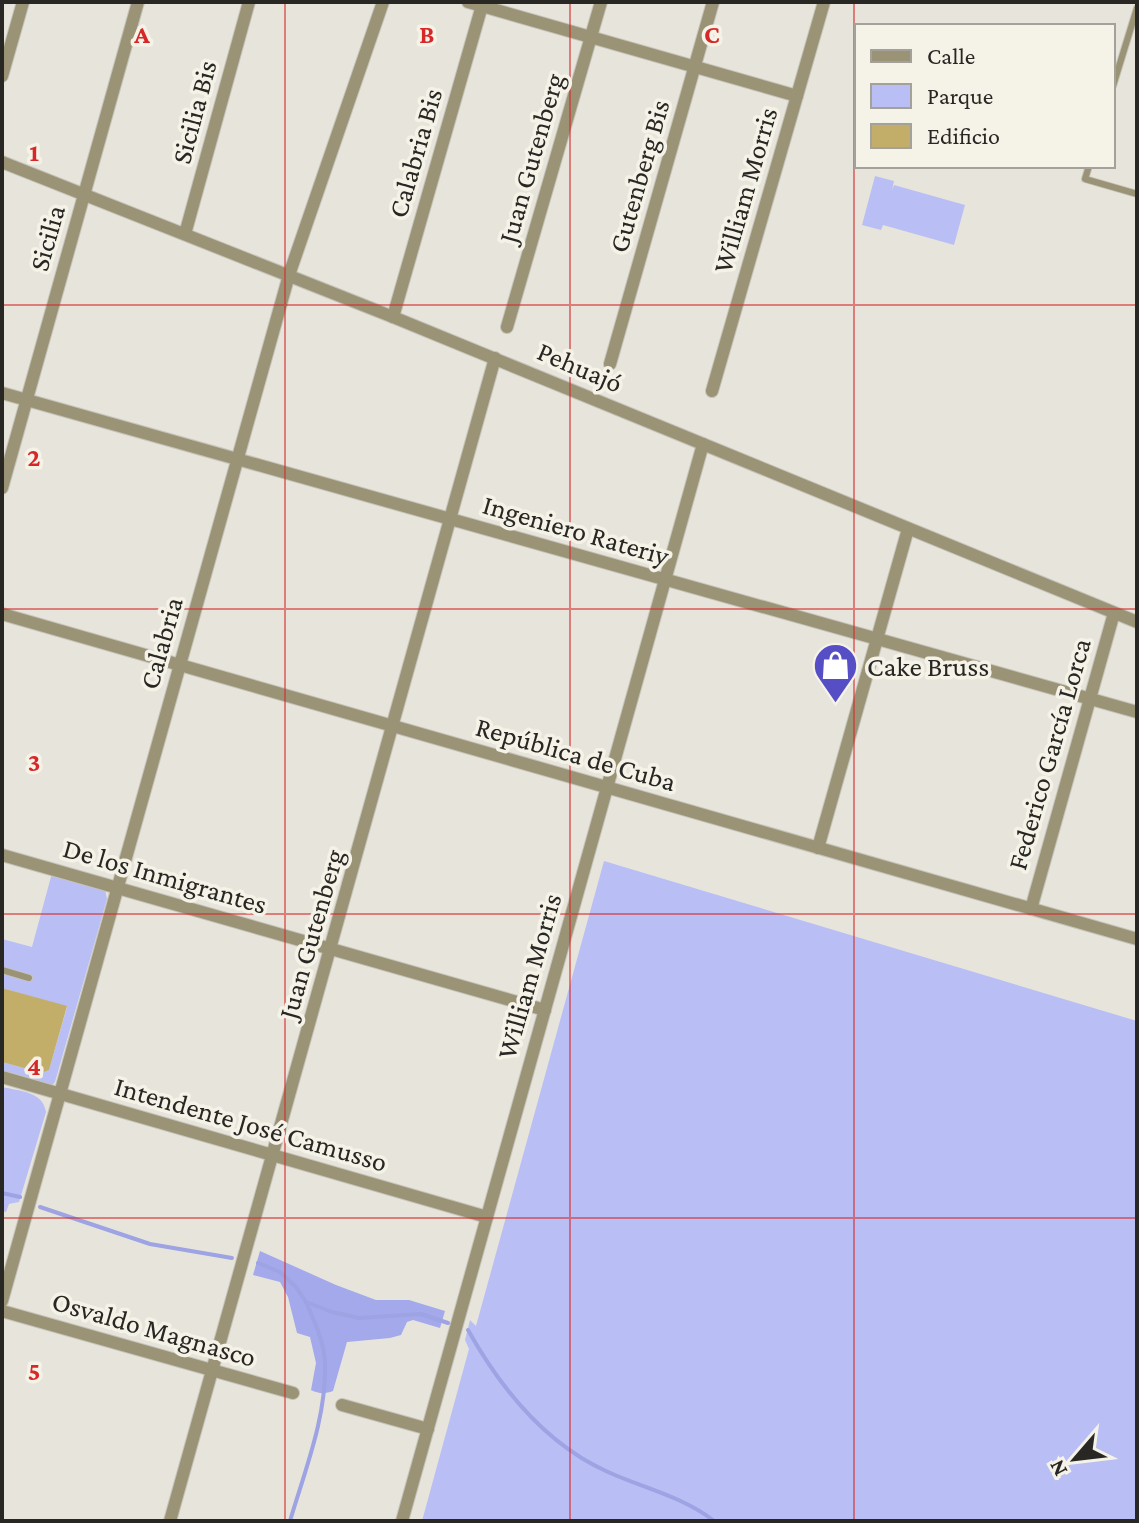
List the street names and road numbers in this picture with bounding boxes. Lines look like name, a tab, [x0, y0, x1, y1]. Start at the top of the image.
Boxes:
street label: Sicilia Bis	[165, 57, 223, 167]
street label: Juan Gutenberg	[491, 69, 570, 249]
street label: Calabria Bis	[382, 85, 448, 221]
street label: Gutenberg Bis	[602, 96, 676, 256]
street label: William Morris	[707, 104, 783, 276]
street label: Sicilia	[23, 201, 71, 274]
street label: Pehuajó	[533, 335, 627, 399]
street label: Ingeniero Rateriy	[479, 489, 674, 572]
street label: Calabria	[133, 593, 189, 693]
street label: Federico García Lorca	[1001, 635, 1097, 873]
street label: República de Cuba	[472, 711, 680, 797]
street label: De los Inmigrantes	[60, 832, 270, 920]
street label: Juan Gutenberg	[271, 845, 350, 1025]
street label: William Morris	[491, 890, 567, 1062]
street label: Intendente José Camusso	[111, 1070, 391, 1178]
street label: Osvaldo Magnasco	[48, 1285, 260, 1373]

